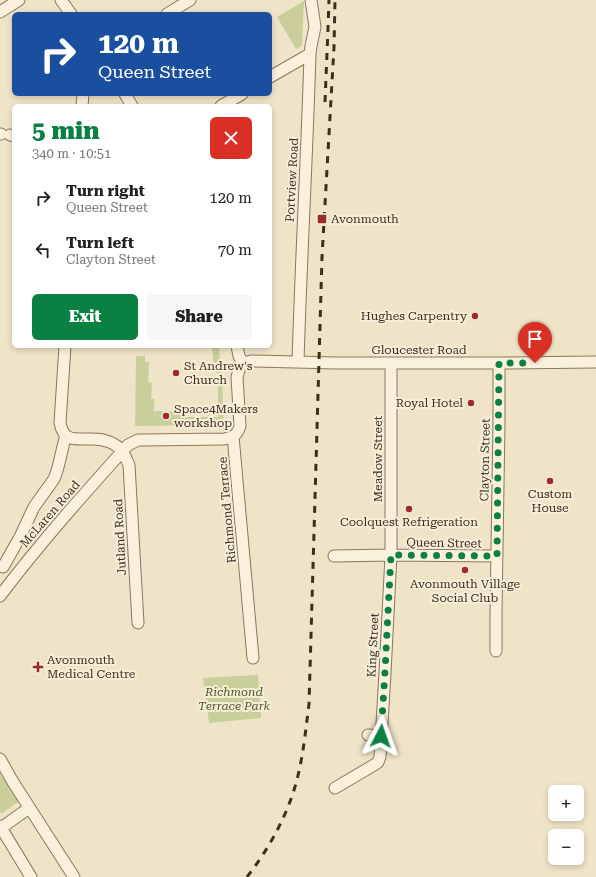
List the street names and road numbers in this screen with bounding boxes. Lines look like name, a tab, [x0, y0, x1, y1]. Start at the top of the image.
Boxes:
street label: Portview Road	[283, 137, 301, 222]
street label: Gloucester Road	[371, 343, 467, 357]
street label: Meadow Street	[371, 415, 385, 502]
street label: Clayton Street	[477, 418, 493, 502]
street label: Richmond Terrace	[215, 456, 239, 564]
street label: McLaren Road	[17, 478, 83, 550]
street label: Jutland Road	[111, 498, 129, 576]
street label: Queen Street	[406, 535, 482, 551]
street label: King Street	[364, 612, 382, 678]

